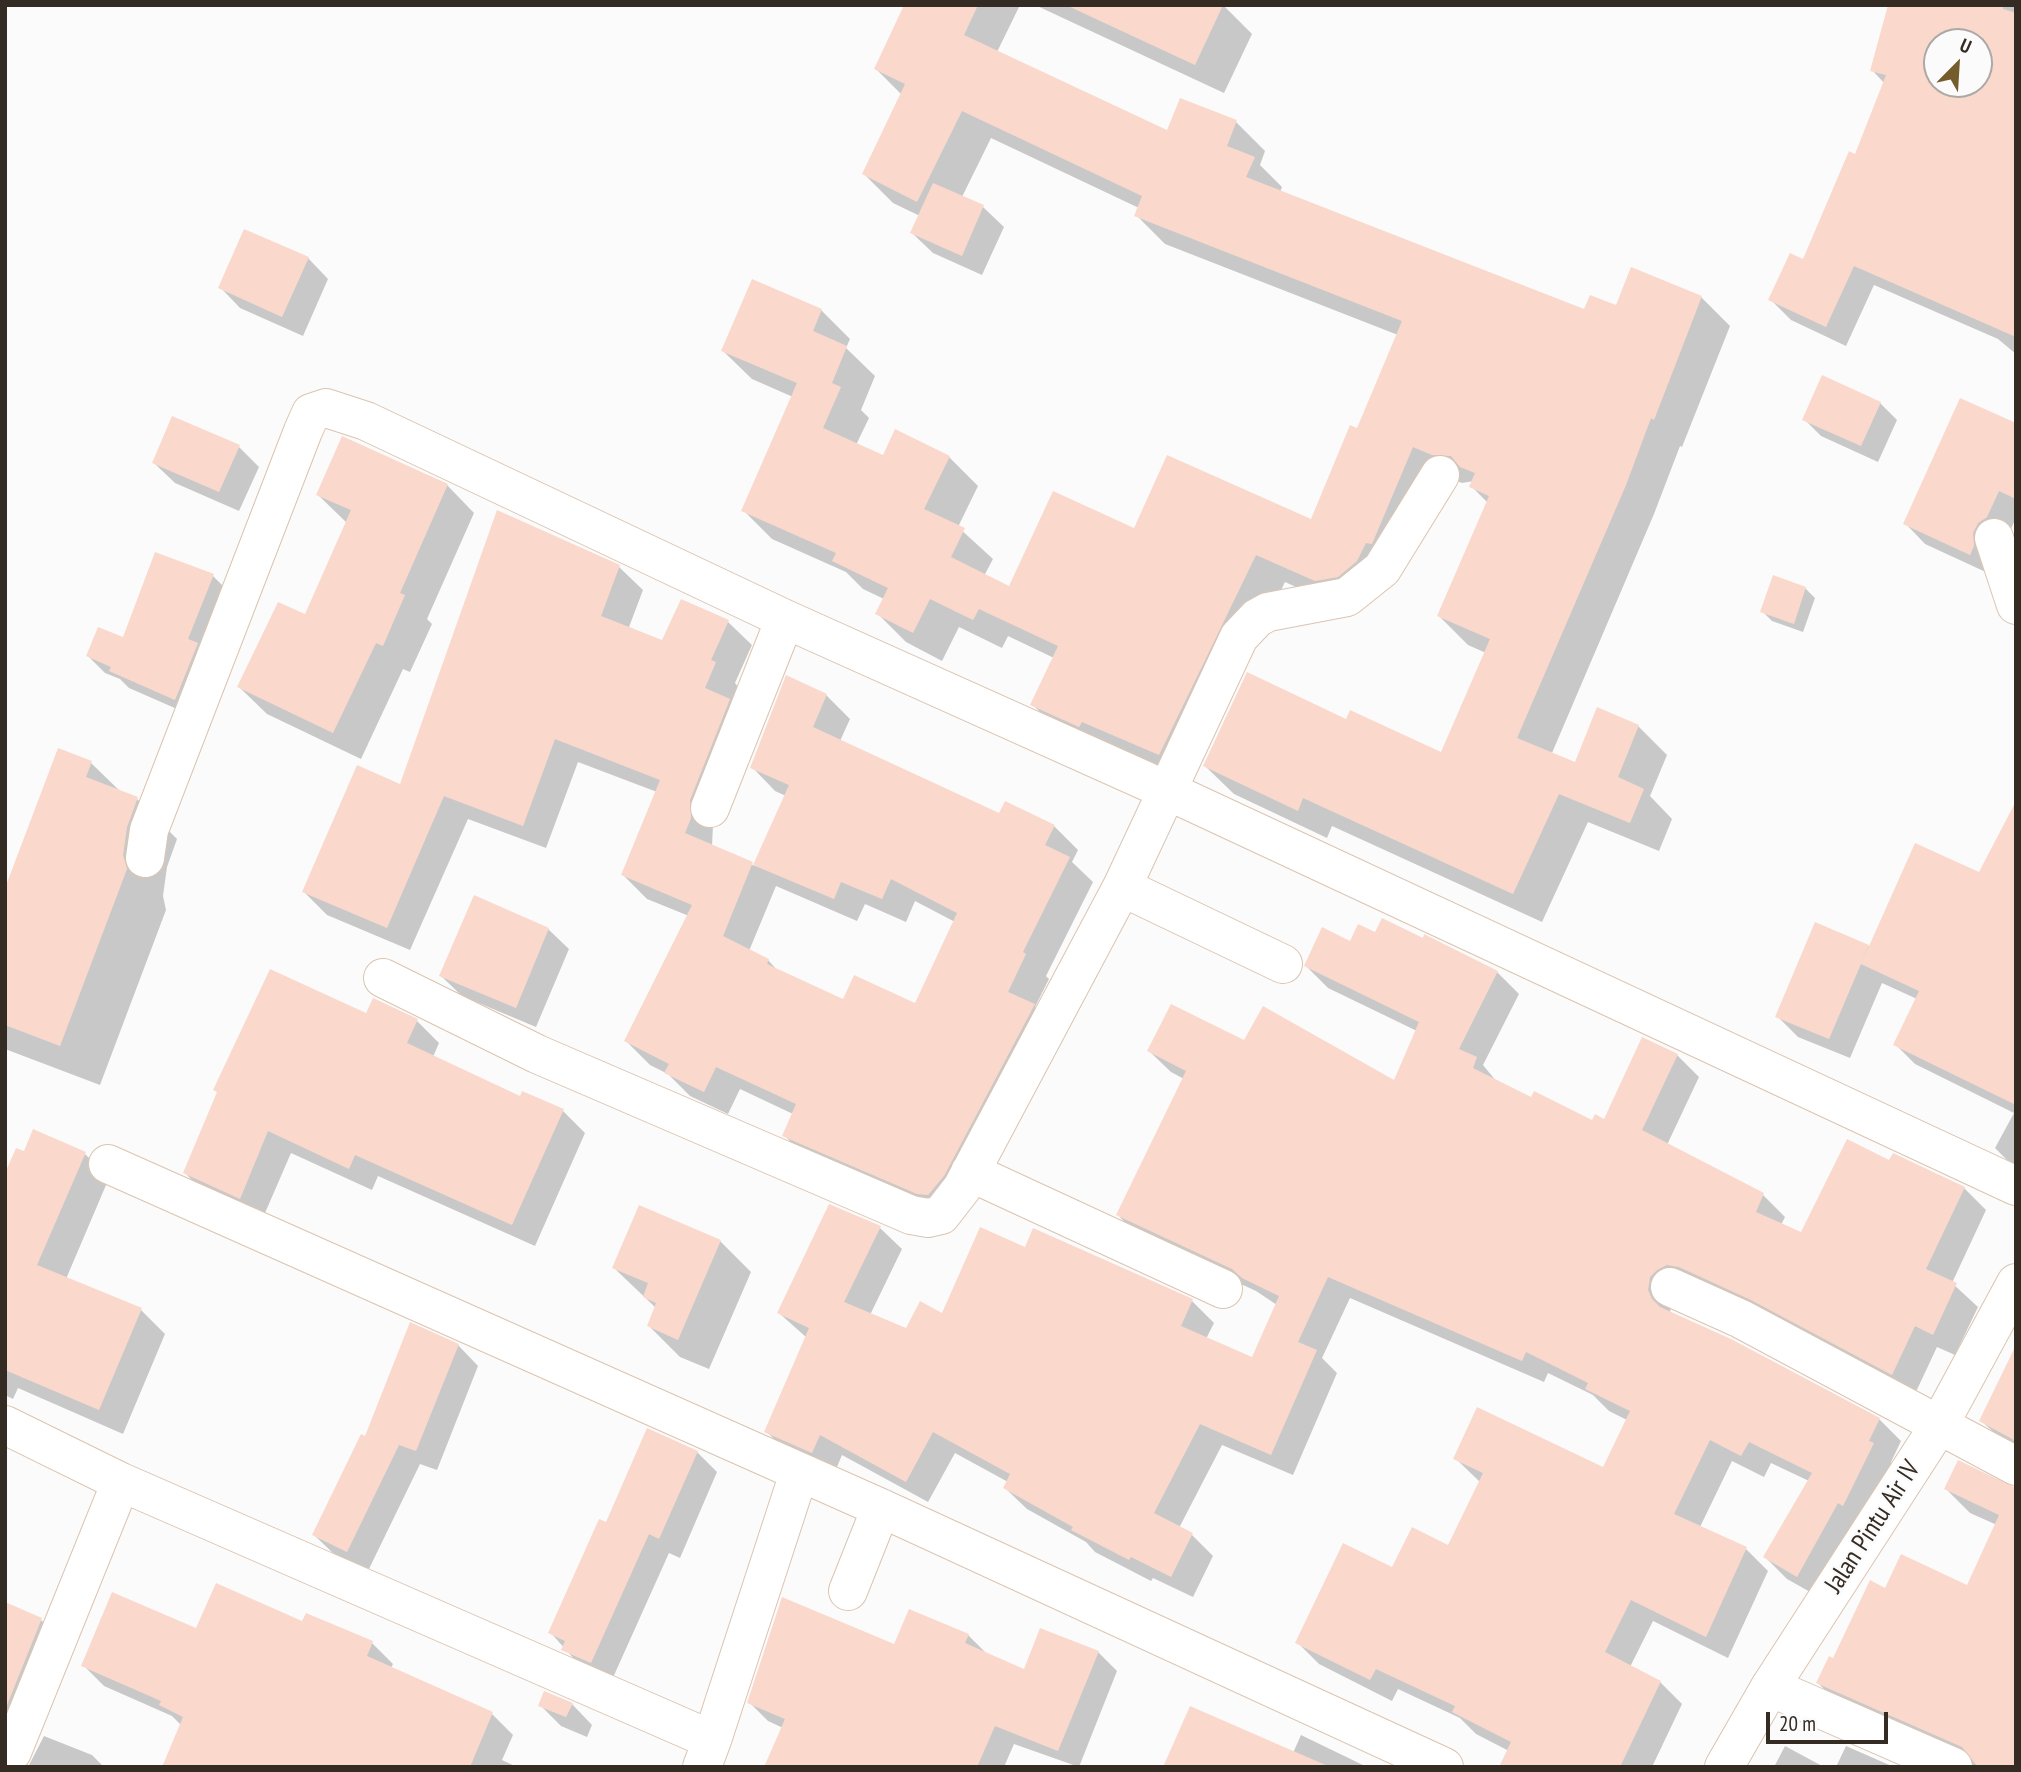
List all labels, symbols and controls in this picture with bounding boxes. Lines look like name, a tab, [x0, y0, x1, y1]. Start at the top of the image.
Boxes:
north arrow	[1923, 28, 1993, 98]
text: U	[1956, 33, 1975, 59]
street label: Jalan Pintu Air IV	[1819, 1455, 1927, 1599]
scale bar	[1769, 1698, 1892, 1742]
text: 20 m	[1779, 1710, 1816, 1737]

